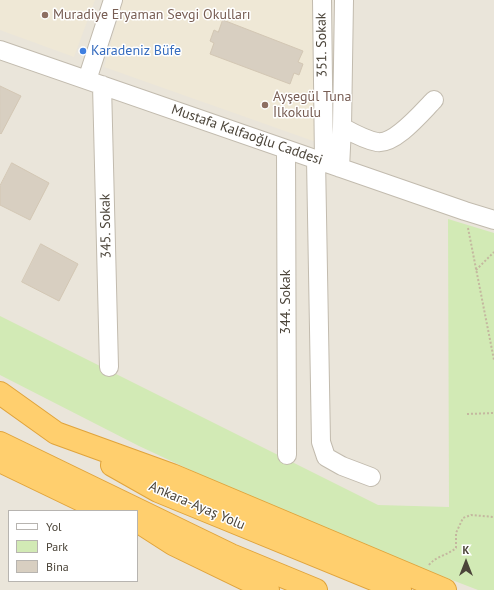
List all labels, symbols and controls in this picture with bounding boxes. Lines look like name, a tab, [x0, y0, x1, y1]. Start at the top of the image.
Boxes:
place label: Muradiye Eryaman Sevgi Okulları	[53, 7, 251, 23]
marker: Muradiye Eryaman Sevgi Okulları	[40, 10, 50, 20]
street label: 351. Sokak	[313, 12, 331, 78]
place label: Karadeniz Büfe	[91, 43, 181, 59]
marker: Karadeniz Büfe	[78, 46, 88, 56]
place label: Ayşegül Tuna İlkokulu	[273, 89, 351, 122]
marker: Ayşegül Tuna İlkokulu	[260, 100, 270, 110]
street label: Mustafa Kalfaoğlu Caddesi	[169, 101, 325, 169]
street label: 345. Sokak	[97, 193, 115, 259]
street label: 344. Sokak	[278, 270, 294, 334]
street label: Ankara-Ayaş Yolu	[146, 478, 248, 534]
legend	[8, 510, 138, 582]
text: Yol	[46, 519, 62, 534]
text: Park	[46, 539, 68, 554]
north arrow	[446, 542, 486, 582]
text: K	[463, 543, 469, 557]
text: Bina	[46, 559, 69, 574]

